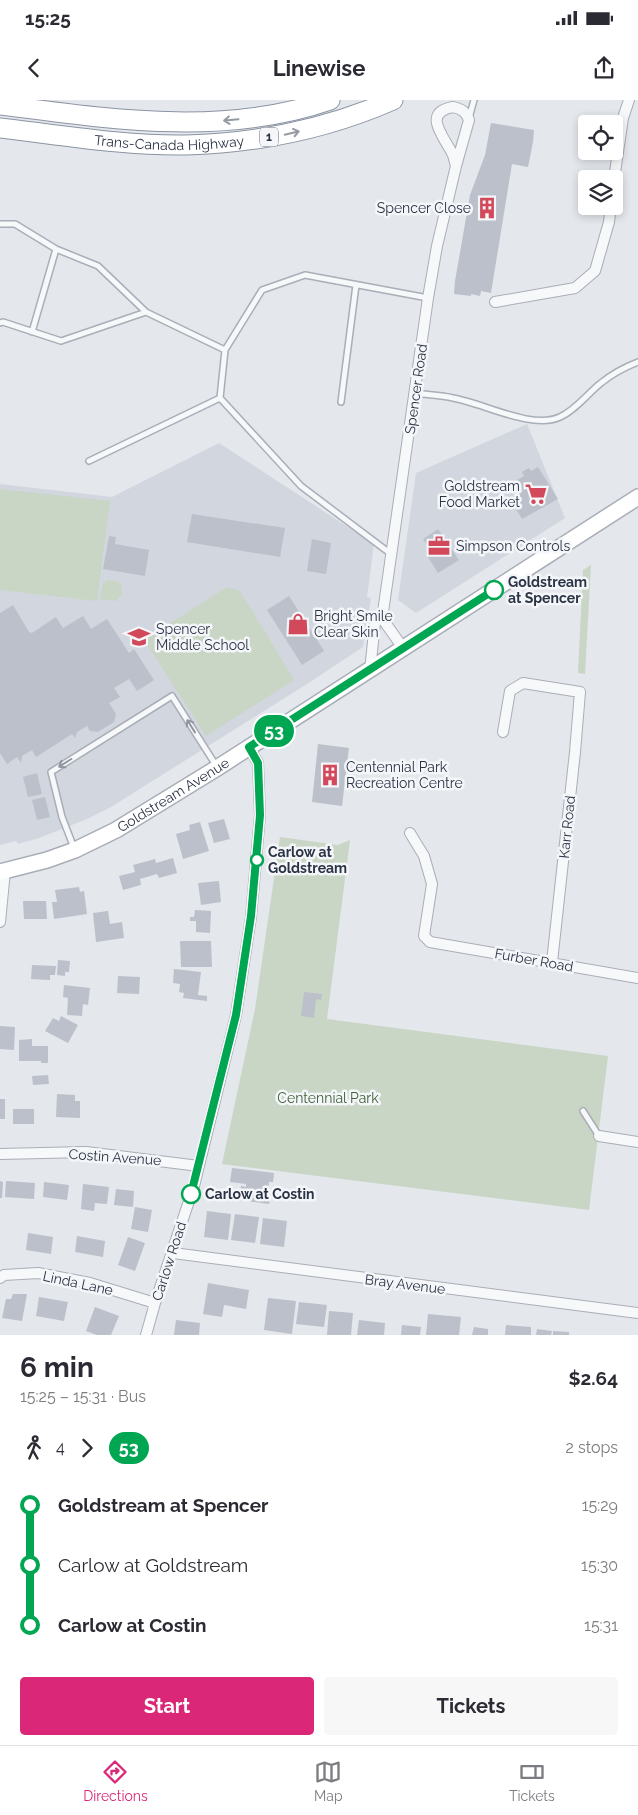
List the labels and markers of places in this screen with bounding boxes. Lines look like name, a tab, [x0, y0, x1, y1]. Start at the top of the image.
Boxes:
building icon: Spencer Close	[474, 195, 500, 221]
place label: Spencer Close	[377, 200, 471, 216]
place label: Goldstream Food Market	[439, 478, 520, 510]
supermarket icon: Goldstream Food Market	[523, 481, 549, 507]
office icon: Simpson Controls	[426, 533, 452, 559]
place label: Simpson Controls	[456, 538, 570, 554]
place label: Goldstream at Spencer	[508, 574, 587, 606]
marker: Goldstream at Spencer	[484, 580, 504, 600]
place label: Bright Smile Clear Skin	[314, 608, 393, 640]
shop icon: Bright Smile Clear Skin	[285, 611, 311, 637]
place label: Spencer Middle School	[156, 621, 249, 653]
school or university icon: Spencer Middle School	[126, 624, 152, 650]
place label: Centennial Park Recreation Centre	[346, 759, 463, 791]
building icon: Centennial Park Recreation Centre	[317, 762, 343, 788]
place label: Carlow at Goldstream	[268, 844, 347, 876]
marker: Carlow at Goldstream	[250, 853, 264, 867]
marker: Carlow at Costin	[181, 1184, 201, 1204]
place label: Carlow at Costin	[205, 1186, 314, 1202]

